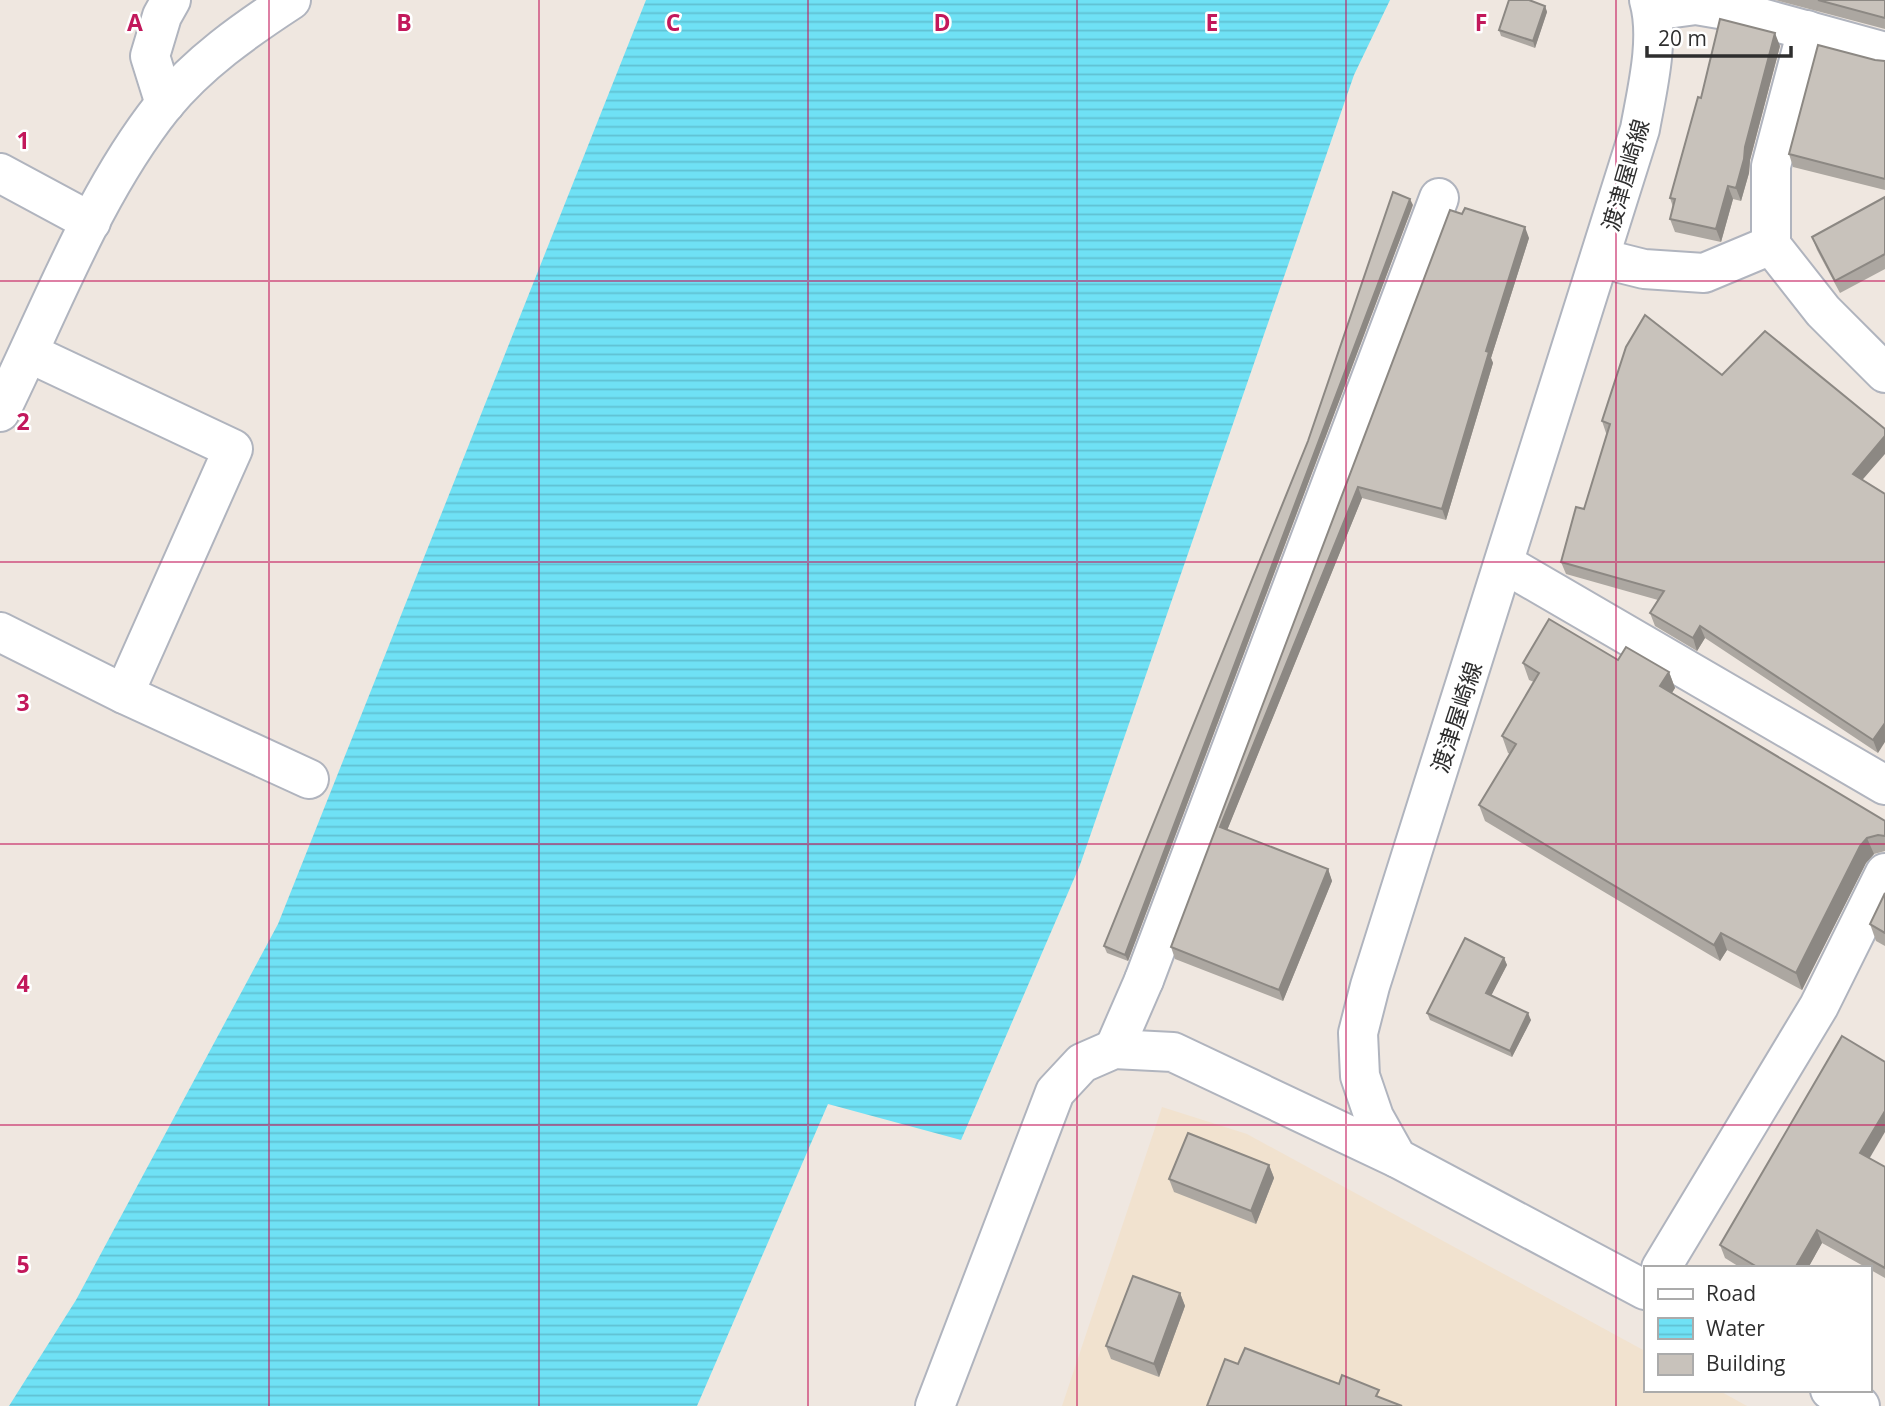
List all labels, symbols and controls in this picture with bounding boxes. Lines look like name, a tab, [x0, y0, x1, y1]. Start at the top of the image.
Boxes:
text: A	[127, 6, 143, 38]
text: B	[396, 6, 412, 38]
text: C	[666, 6, 680, 38]
text: D	[933, 6, 951, 38]
text: E	[1206, 6, 1218, 38]
text: F	[1475, 6, 1487, 38]
scale bar	[1647, 14, 1790, 58]
text: 20 m	[1658, 24, 1707, 52]
street label: 渡津屋崎線	[1594, 115, 1656, 235]
text: 1	[16, 124, 30, 156]
text: 2	[16, 405, 30, 437]
street label: 渡津屋崎線	[1423, 657, 1489, 777]
text: 3	[16, 686, 30, 718]
text: 4	[16, 967, 30, 999]
text: 5	[16, 1248, 30, 1280]
legend	[1644, 1266, 1871, 1392]
text: Road	[1706, 1279, 1756, 1307]
text: Water	[1706, 1314, 1765, 1342]
text: Building	[1706, 1349, 1785, 1377]

